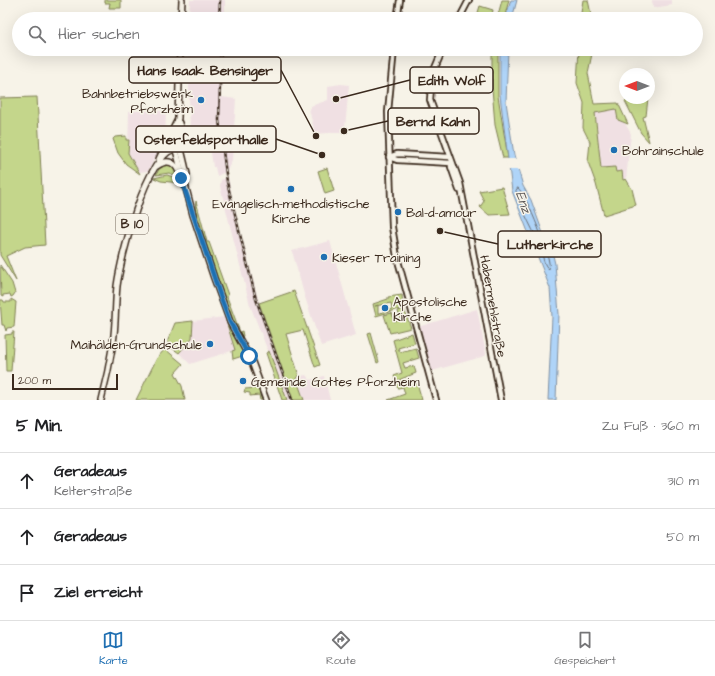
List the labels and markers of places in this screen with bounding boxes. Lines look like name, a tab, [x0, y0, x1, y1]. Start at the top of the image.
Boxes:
callout: Hans Isaak Bensinger	[129, 57, 281, 83]
callout: Edith Wolf	[410, 67, 493, 93]
place label: Bahnbetriebswerk Pforzheim	[82, 85, 194, 118]
marker: Bahnbetriebswerk Pforzheim	[196, 95, 206, 105]
callout: Bernd Kahn	[388, 108, 479, 134]
callout: Osterfeldsporthalle	[136, 126, 276, 152]
place label: Bohrainschule	[622, 142, 704, 160]
marker: Bohrainschule	[609, 145, 619, 155]
marker: Evangelisch-methodistische Kirche	[286, 184, 296, 194]
place label: Evangelisch-methodistische Kirche	[212, 195, 370, 228]
place label: Bal-d-amour	[406, 204, 476, 222]
marker: Bal-d-amour	[393, 207, 403, 217]
callout: Lutherkirche	[498, 231, 601, 257]
place label: Kieser Training	[332, 249, 421, 268]
marker: Kieser Training	[319, 252, 329, 262]
place label: Apostolische Kirche	[393, 293, 467, 326]
marker: Apostolische Kirche	[380, 303, 390, 313]
place label: Maihälden-Grundschule	[71, 336, 202, 354]
marker: Maihälden-Grundschule	[205, 339, 215, 349]
place label: Gemeinde Gottes Pforzheim	[251, 373, 421, 391]
marker: Gemeinde Gottes Pforzheim	[238, 376, 248, 386]

